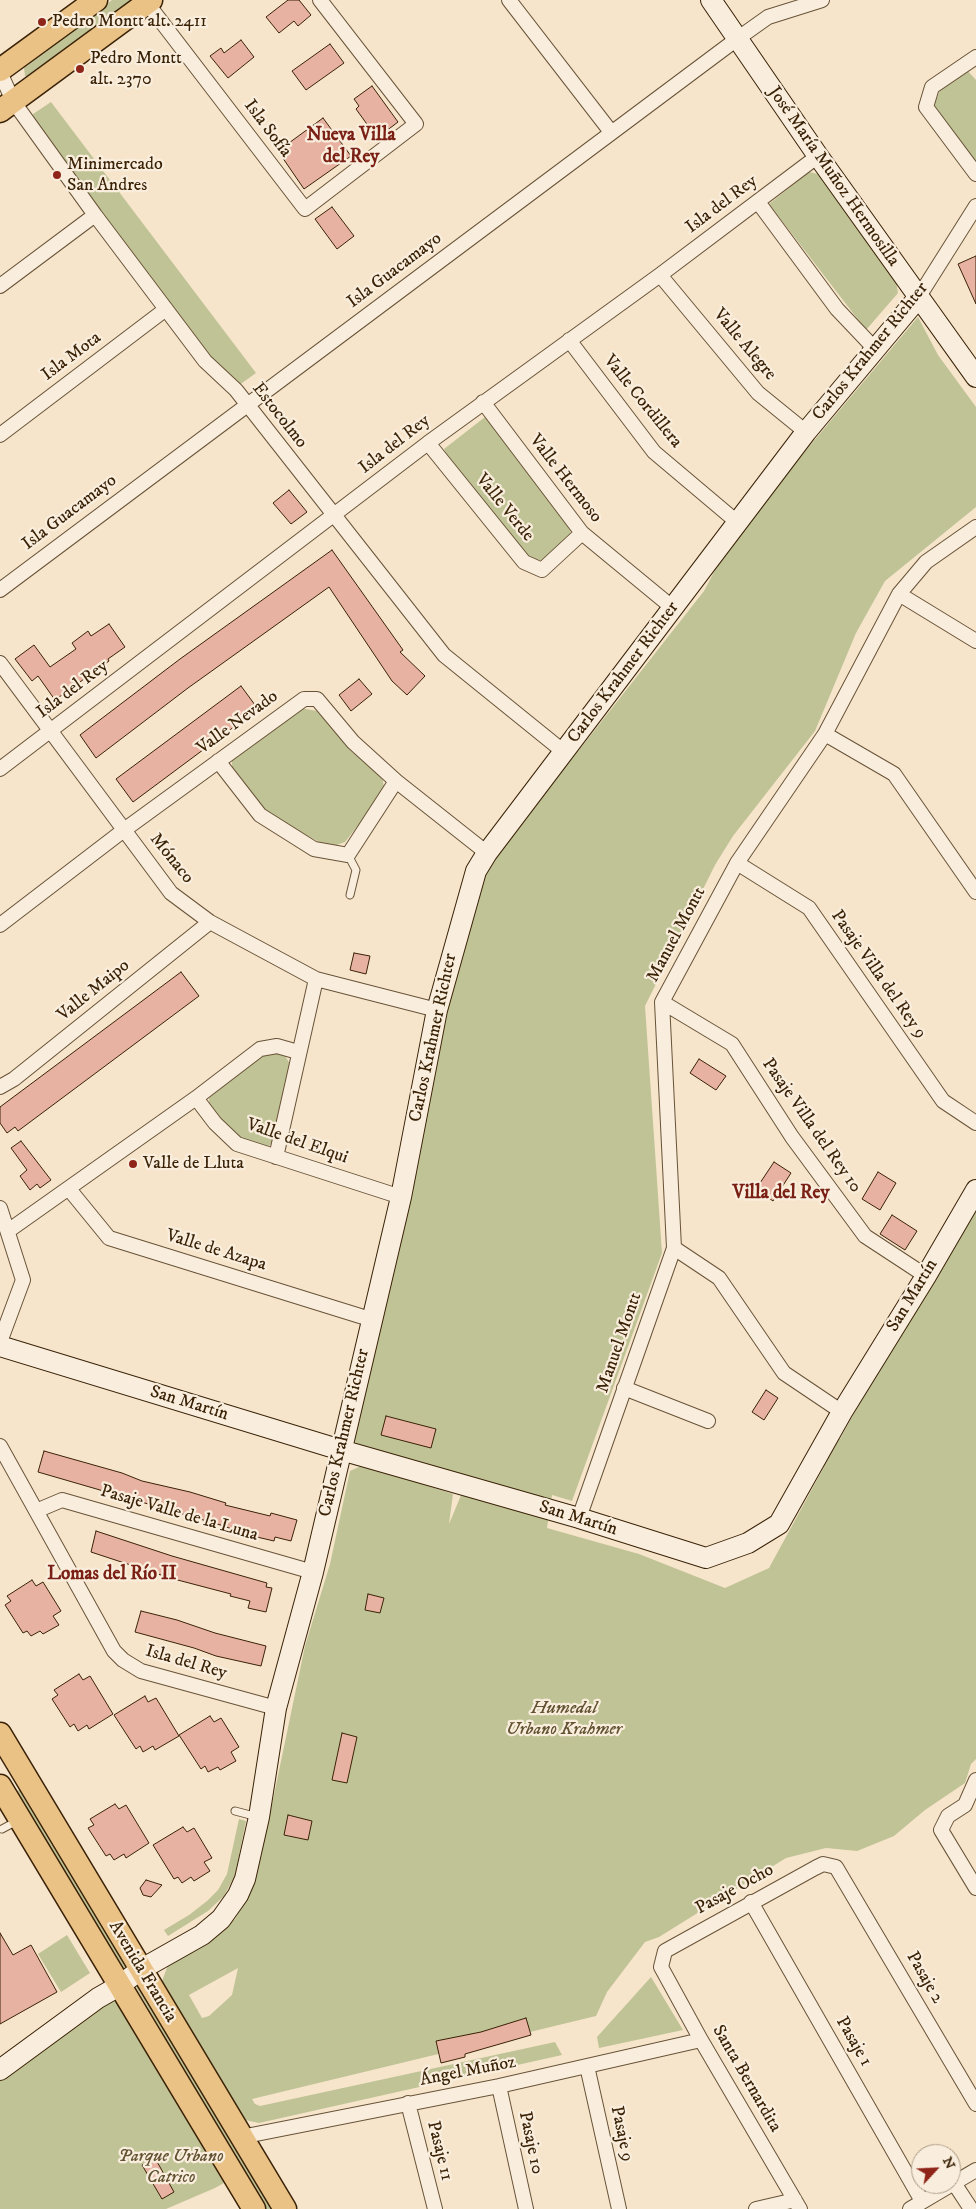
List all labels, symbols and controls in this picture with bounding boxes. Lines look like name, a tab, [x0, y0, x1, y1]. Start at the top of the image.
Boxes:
place label: Pedro Montt alt. 2411	[52, 11, 207, 33]
marker: Pedro Montt alt. 2411	[36, 16, 48, 28]
place label: Pedro Montt alt. 2370	[90, 48, 182, 90]
marker: Pedro Montt alt. 2370	[74, 63, 86, 75]
street label: José María Muñoz Hermosilla	[763, 83, 903, 271]
street label: Isla Sofía	[238, 96, 296, 162]
district label: Nueva Villa del Rey	[306, 125, 396, 169]
place label: Minimercado San Andres	[67, 154, 163, 196]
marker: Minimercado San Andres	[51, 169, 63, 181]
street label: Isla del Rey	[682, 171, 762, 239]
street label: Isla Guacamayo	[343, 228, 447, 314]
street label: Carlos Krahmer Richter	[809, 278, 933, 426]
street label: Valle Alegre	[708, 305, 780, 385]
street label: Isla Mota	[38, 328, 106, 386]
street label: Valle Cordillera	[598, 351, 686, 453]
street label: Estocolmo	[247, 379, 311, 453]
street label: Isla del Rey	[355, 411, 435, 479]
street label: Valle Hermoso	[524, 431, 606, 527]
street label: Isla Guacamayo	[18, 470, 122, 556]
street label: Valle Verde	[470, 470, 538, 546]
street label: Carlos Krahmer Richter	[564, 598, 684, 748]
street label: Isla del Rey	[33, 656, 113, 724]
street label: Valle Nevado	[193, 686, 283, 760]
street label: Mónaco	[144, 829, 198, 889]
street label: Manuel Montt	[643, 884, 711, 986]
street label: Pasaje Villa del Rey 9	[826, 907, 930, 1043]
street label: Carlos Krahmer Richter	[406, 952, 462, 1124]
street label: Valle Maipo	[54, 955, 134, 1027]
street label: Pasaje Villa del Rey 10	[756, 1055, 866, 1197]
street label: Valle del Elqui	[243, 1115, 351, 1169]
place label: Valle de Lluta	[143, 1153, 244, 1175]
marker: Valle de Lluta	[127, 1158, 139, 1170]
district label: Villa del Rey	[733, 1183, 829, 1205]
street label: Valle de Azapa	[163, 1225, 269, 1277]
street label: San Martín	[883, 1256, 943, 1336]
street label: Manuel Montt	[593, 1290, 647, 1396]
street label: Carlos Krahmer Richter	[315, 1347, 375, 1519]
street label: San Martín	[147, 1382, 231, 1426]
street label: Pasaje Valle de la Luna	[98, 1481, 260, 1547]
street label: San Martín	[536, 1497, 620, 1541]
district label: Lomas del Río II	[47, 1564, 177, 1586]
street label: Isla del Rey	[143, 1641, 229, 1685]
park label: Humedal Urbano Krahmer	[506, 1698, 622, 1740]
street label: Pasaje Ocho	[692, 1860, 778, 1920]
street label: Avenida Francia	[103, 1917, 181, 2027]
street label: Pasaje 2	[901, 1948, 947, 2008]
street label: Pasaje 1	[830, 2013, 876, 2071]
street label: Santa Bernardita	[707, 2022, 785, 2136]
street label: Ángel Muñoz	[418, 2052, 518, 2092]
street label: Pasaje 9	[605, 2104, 637, 2164]
street label: Pasaje 10	[513, 2110, 547, 2176]
street label: Pasaje 11	[421, 2119, 457, 2183]
north arrow	[911, 2144, 961, 2194]
park label: Parque Urbano Catrico	[118, 2146, 224, 2188]
text: N	[938, 2154, 959, 2172]

